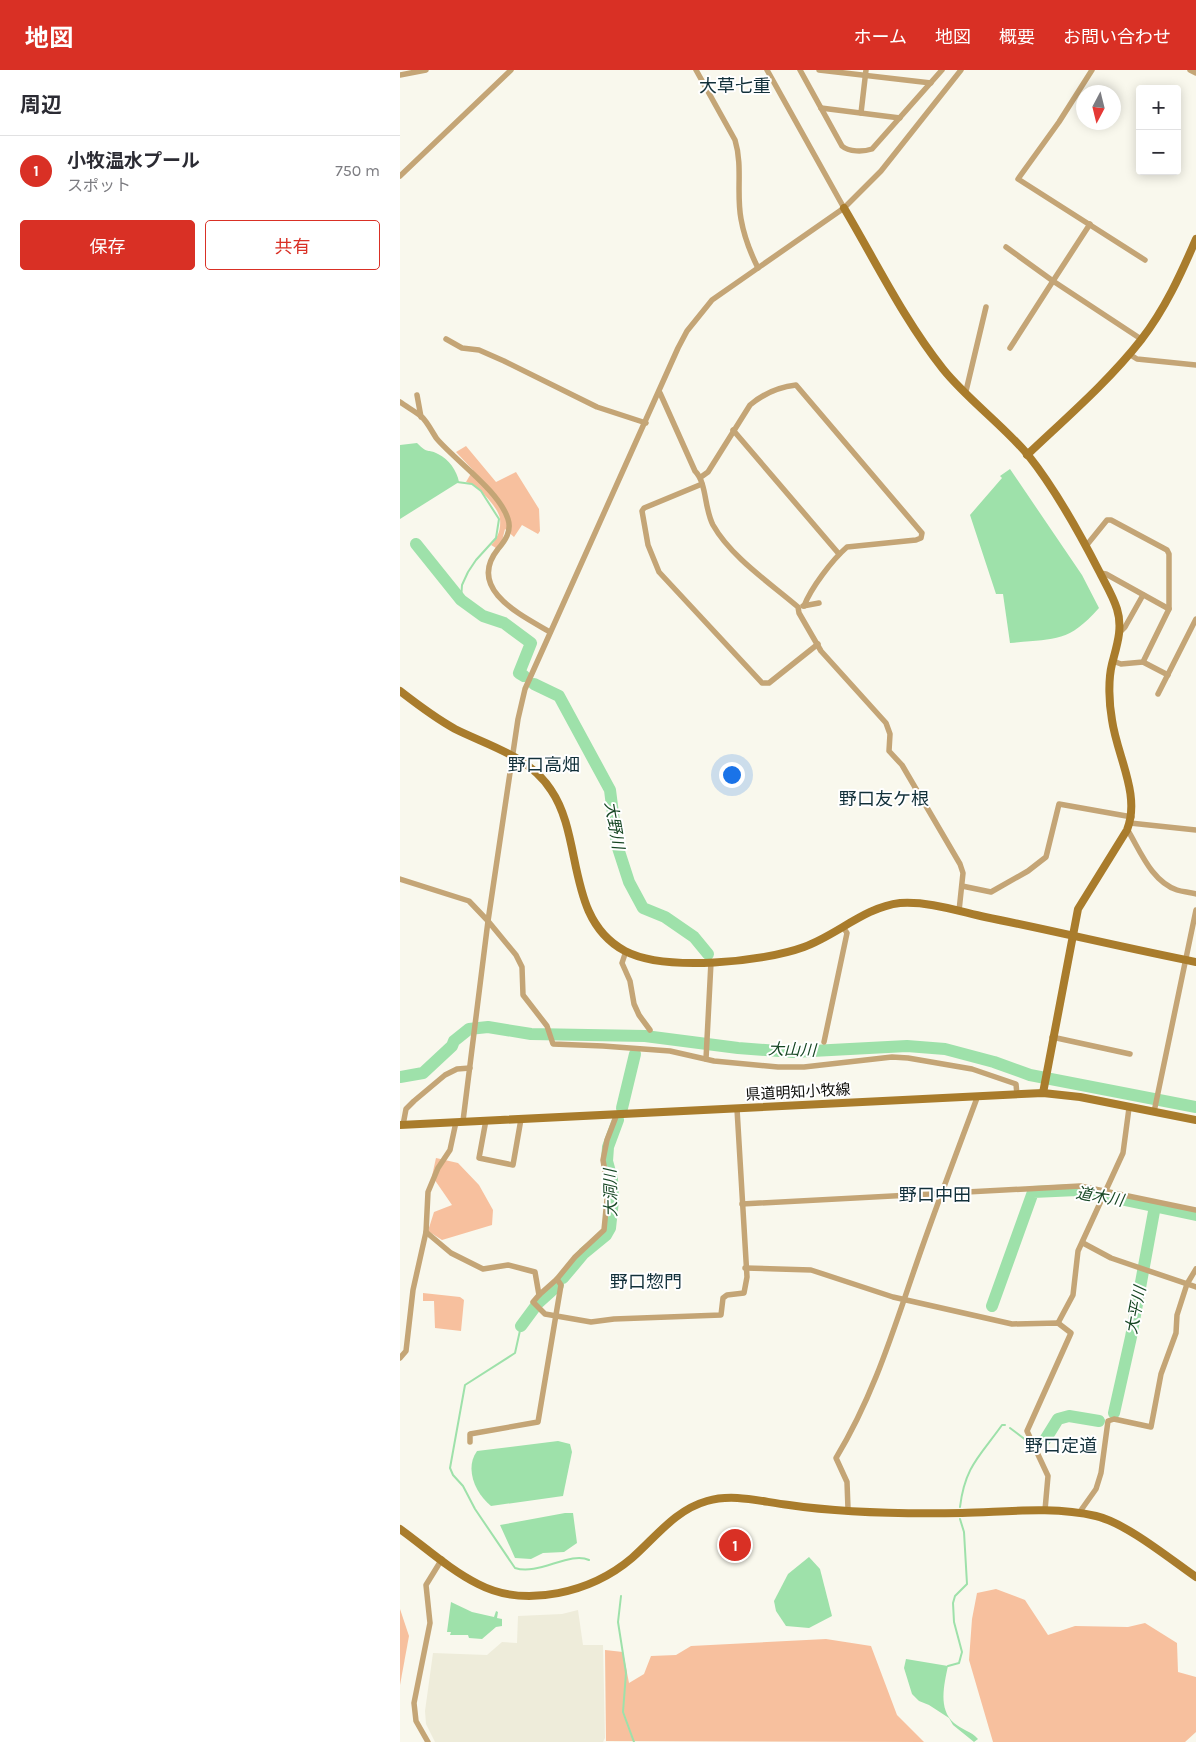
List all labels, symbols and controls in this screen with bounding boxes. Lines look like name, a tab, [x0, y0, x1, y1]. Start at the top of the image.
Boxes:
text: 地図	[25, 24, 73, 52]
text: ホーム	[854, 26, 907, 48]
text: 地図	[935, 26, 971, 48]
text: 概要	[999, 26, 1035, 48]
text: お問い合わせ	[1063, 26, 1171, 48]
district label: 大草七重	[699, 75, 771, 97]
north arrow	[1076, 85, 1121, 130]
map controls	[1136, 85, 1181, 175]
button: +	[1136, 85, 1181, 130]
text: 周辺	[20, 93, 62, 117]
button: −	[1136, 130, 1181, 175]
text: 小牧温水プール	[67, 150, 200, 172]
text: 1	[33, 161, 39, 180]
text: 750 m	[335, 161, 380, 180]
text: スポット	[67, 176, 131, 195]
button: 保存	[20, 220, 195, 270]
button: 共有	[205, 220, 380, 270]
district label: 野口高畑	[508, 754, 580, 776]
your location	[719, 762, 745, 788]
district label: 野口友ケ根	[839, 788, 929, 810]
water label: 大野川	[601, 800, 628, 852]
water label: 大山川	[768, 1039, 818, 1060]
street label: 県道明知小牧線	[745, 1080, 851, 1104]
water label: 大洞川	[601, 1167, 620, 1217]
water label: 道木川	[1075, 1183, 1127, 1210]
district label: 野口中田	[899, 1184, 971, 1206]
district label: 野口惣門	[610, 1271, 682, 1293]
water label: 大平川	[1122, 1283, 1150, 1335]
district label: 野口定道	[1025, 1435, 1097, 1457]
pin: 1	[719, 1526, 751, 1564]

